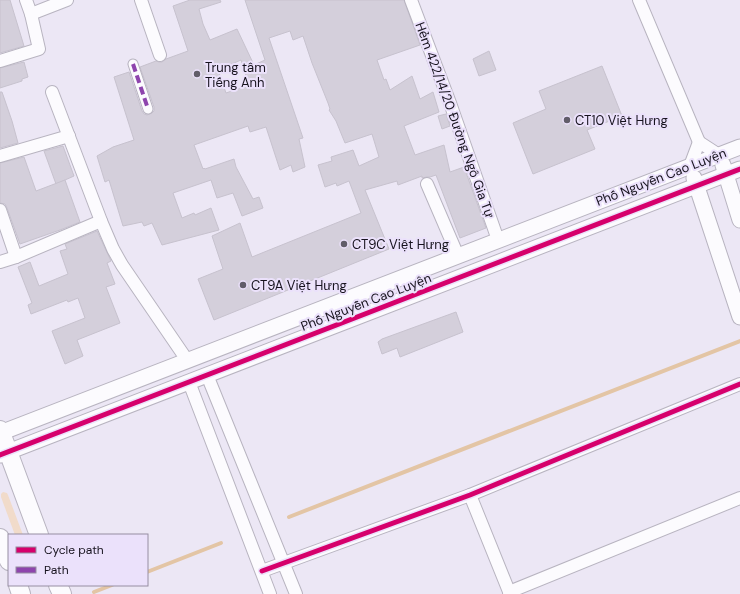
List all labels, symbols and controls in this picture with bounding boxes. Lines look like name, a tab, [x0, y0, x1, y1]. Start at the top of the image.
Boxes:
street label: Hẻm 422/14/20 Đường Ngô Gia Tự	[412, 20, 499, 220]
place label: Trung tâm Tiếng Anh	[205, 59, 266, 91]
marker: Trung tâm Tiếng Anh	[192, 69, 202, 79]
place label: CT10 Việt Hưng	[575, 112, 668, 129]
marker: CT10 Việt Hưng	[562, 115, 572, 125]
street label: Phố Nguyễn Cao Luyện	[593, 144, 729, 210]
place label: CT9C Việt Hưng	[352, 236, 449, 253]
marker: CT9C Việt Hưng	[339, 239, 349, 249]
street label: Phố Nguyễn Cao Luyện	[298, 269, 434, 335]
place label: CT9A Việt Hưng	[251, 277, 347, 294]
marker: CT9A Việt Hưng	[238, 280, 248, 290]
legend	[8, 534, 148, 586]
text: Cycle path	[44, 542, 104, 558]
text: Path	[44, 562, 69, 578]

